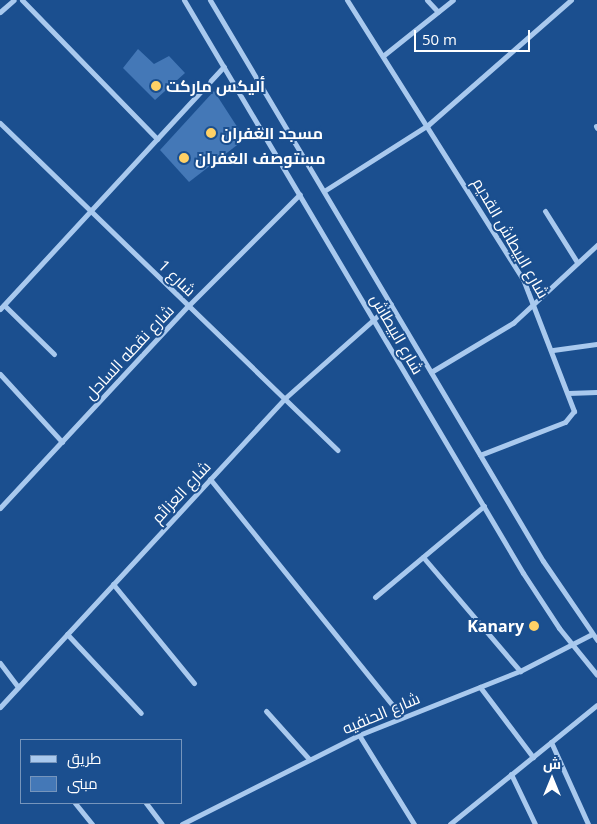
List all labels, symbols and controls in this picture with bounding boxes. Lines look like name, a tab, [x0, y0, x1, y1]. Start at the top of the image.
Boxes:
scale bar	[417, 20, 533, 52]
text: 50 m	[422, 29, 457, 49]
place label: أليكس ماركت	[166, 76, 265, 96]
marker: أليكس ماركت	[150, 80, 162, 92]
place label: مسجد الغفران	[221, 123, 323, 143]
marker: مسجد الغفران	[205, 127, 217, 139]
place label: مستوصف الغفران	[195, 148, 326, 168]
marker: مستوصف الغفران	[177, 151, 191, 165]
street label: شارع البيطاش القديم	[469, 174, 553, 302]
street label: شارع 1	[154, 256, 200, 300]
street label: شارع البيطاش	[366, 291, 428, 377]
street label: شارع نقطه الساحل	[80, 301, 178, 403]
street label: شارع العزائم	[147, 457, 215, 527]
place label: Kanary	[467, 616, 524, 636]
marker: Kanary	[528, 620, 540, 632]
street label: شارع الحنفيه	[339, 688, 423, 738]
legend	[20, 739, 182, 804]
text: طريق	[67, 748, 101, 768]
north arrow	[527, 754, 577, 804]
text: ش	[543, 754, 561, 773]
text: مبنى	[67, 773, 98, 793]

